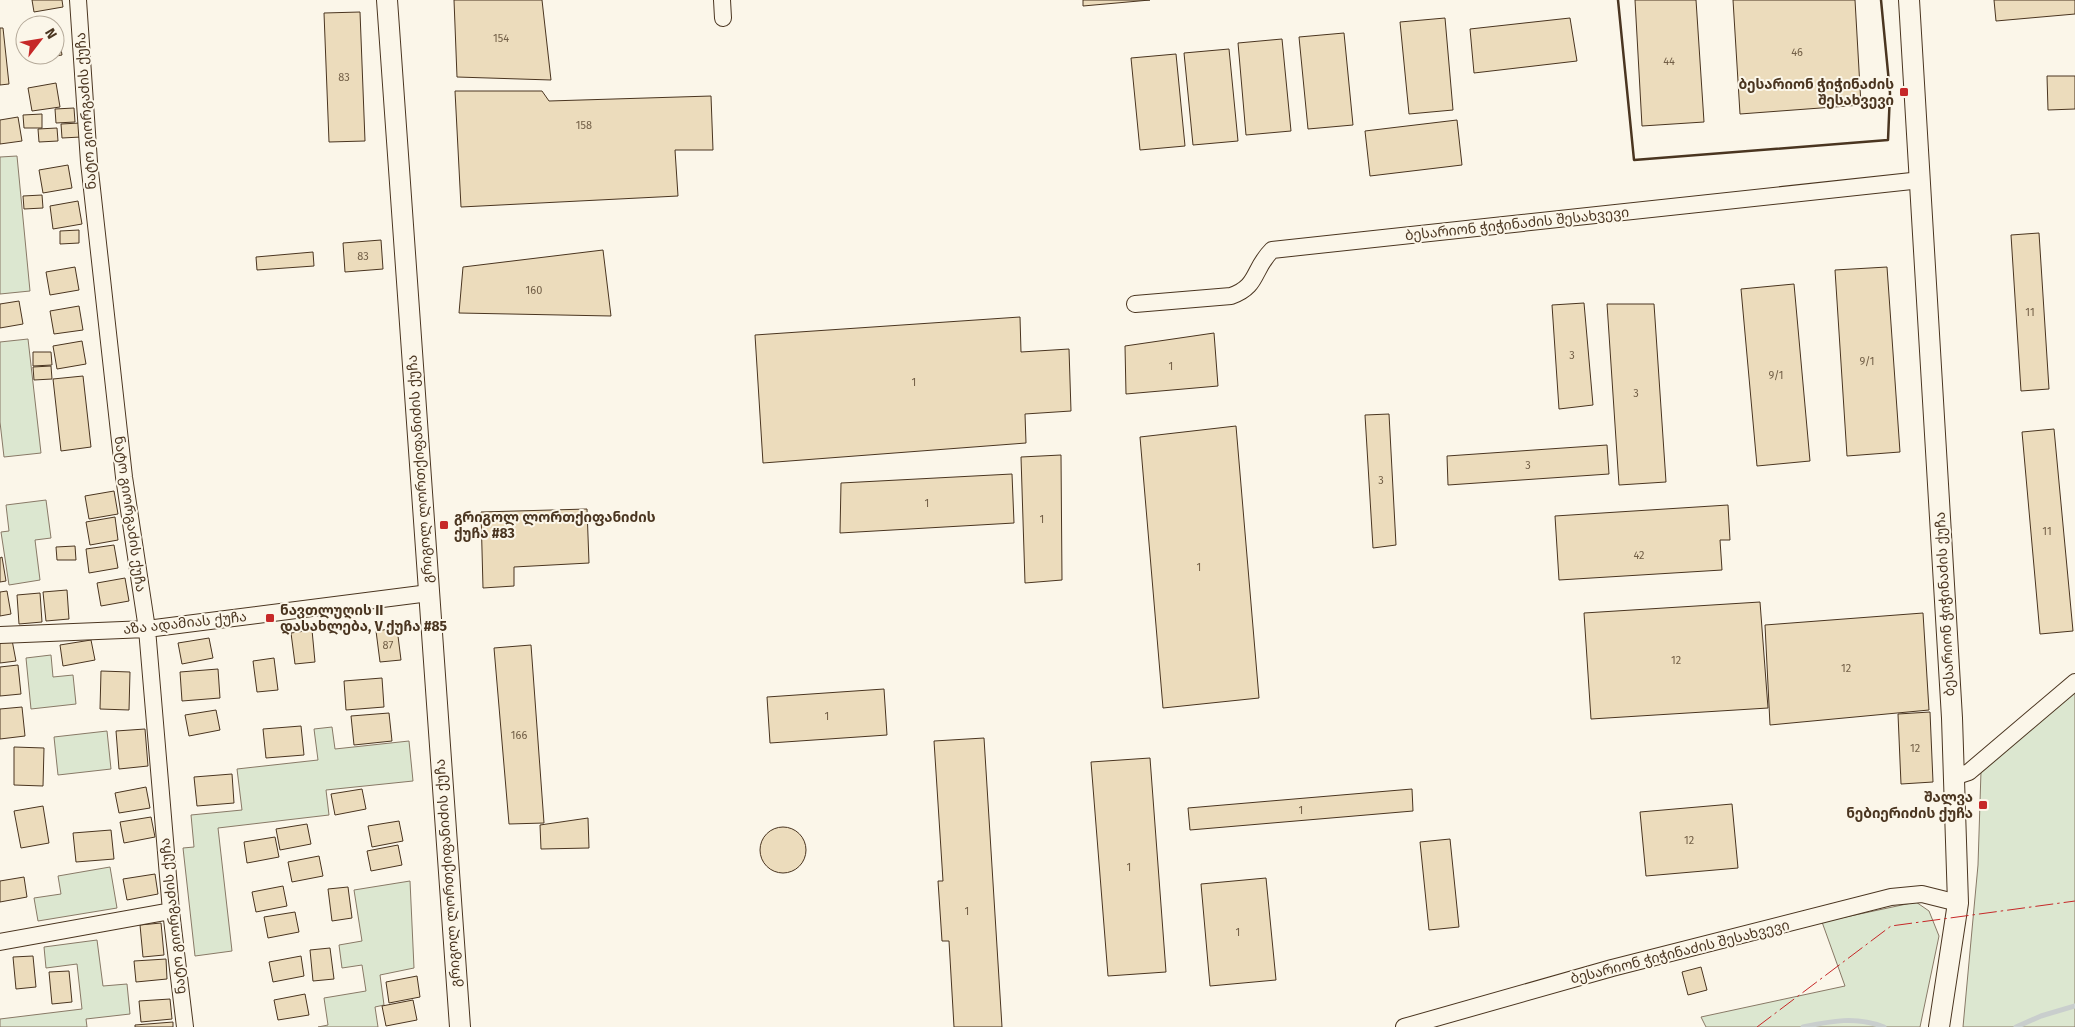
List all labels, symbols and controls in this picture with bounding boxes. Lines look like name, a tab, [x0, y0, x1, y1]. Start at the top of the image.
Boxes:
north arrow	[15, 15, 65, 65]
text: N	[41, 25, 60, 42]
street label: ნატო გიორგაძის ქუჩა	[72, 32, 100, 190]
house number: 154	[493, 32, 509, 45]
house number: 46	[1791, 46, 1803, 59]
house number: 44	[1663, 55, 1675, 68]
house number: 83	[338, 71, 350, 84]
place label: ბესარიონ ჭიჭინაძის შესახვევი	[1739, 76, 1894, 109]
marker: ბესარიონ ჭიჭინაძის შესახვევი	[1898, 86, 1910, 98]
house number: 158	[576, 119, 592, 132]
street label: ბესარიონ ჭიჭინაძის შესახვევი	[1404, 204, 1630, 244]
house number: 83	[357, 250, 369, 263]
house number: 160	[526, 284, 542, 297]
house number: 11	[2025, 306, 2035, 319]
house number: 3	[1569, 349, 1575, 362]
street label: გრიგოლ ლორთქიფანიძის ქუჩა	[404, 354, 436, 584]
house number: 9/1	[1859, 355, 1875, 368]
house number: 1	[1169, 360, 1173, 373]
house number: 9/1	[1768, 369, 1784, 382]
house number: 1	[912, 376, 916, 389]
house number: 3	[1633, 387, 1639, 400]
street label: ნატო გიორგაძის ქუჩა	[111, 435, 149, 593]
house number: 3	[1525, 459, 1531, 472]
house number: 3	[1378, 474, 1384, 487]
house number: 1	[925, 497, 929, 510]
place label: გრიგოლ ლორთქიფანიძის ქუჩა #83	[454, 509, 656, 542]
street label: ბესარიონ ჭიჭინაძის ქუჩა	[1932, 511, 1958, 697]
house number: 1	[1040, 513, 1044, 526]
marker: გრიგოლ ლორთქიფანიძის ქუჩა #83	[438, 519, 450, 531]
house number: 11	[2042, 525, 2052, 538]
house number: 42	[1633, 549, 1645, 562]
house number: 1	[1197, 561, 1201, 574]
place label: ნავთლუღის II დასახლება, V ქუჩა #85	[280, 602, 448, 635]
street label: აზა ადამიას ქუჩა	[122, 608, 248, 638]
marker: ნავთლუღის II დასახლება, V ქუჩა #85	[264, 612, 276, 624]
house number: 87	[383, 639, 394, 652]
house number: 12	[1671, 654, 1681, 667]
house number: 12	[1841, 662, 1851, 675]
house number: 1	[825, 710, 829, 723]
house number: 166	[511, 729, 527, 742]
house number: 12	[1910, 742, 1920, 755]
street label: გრიგოლ ლორთქიფანიძის ქუჩა	[432, 758, 464, 988]
place label: შალვა ნებიერიძის ქუჩა	[1846, 789, 1973, 822]
marker: შალვა ნებიერიძის ქუჩა	[1977, 799, 1989, 811]
house number: 1	[1299, 804, 1303, 817]
house number: 12	[1684, 834, 1694, 847]
street label: ნატო გიორგაძის ქუჩა	[156, 837, 190, 995]
house number: 1	[1127, 861, 1131, 874]
house number: 1	[965, 905, 969, 918]
street label: ბესარიონ ჭიჭინაძის შესახვევი	[1569, 917, 1791, 987]
house number: 1	[1236, 926, 1240, 939]

